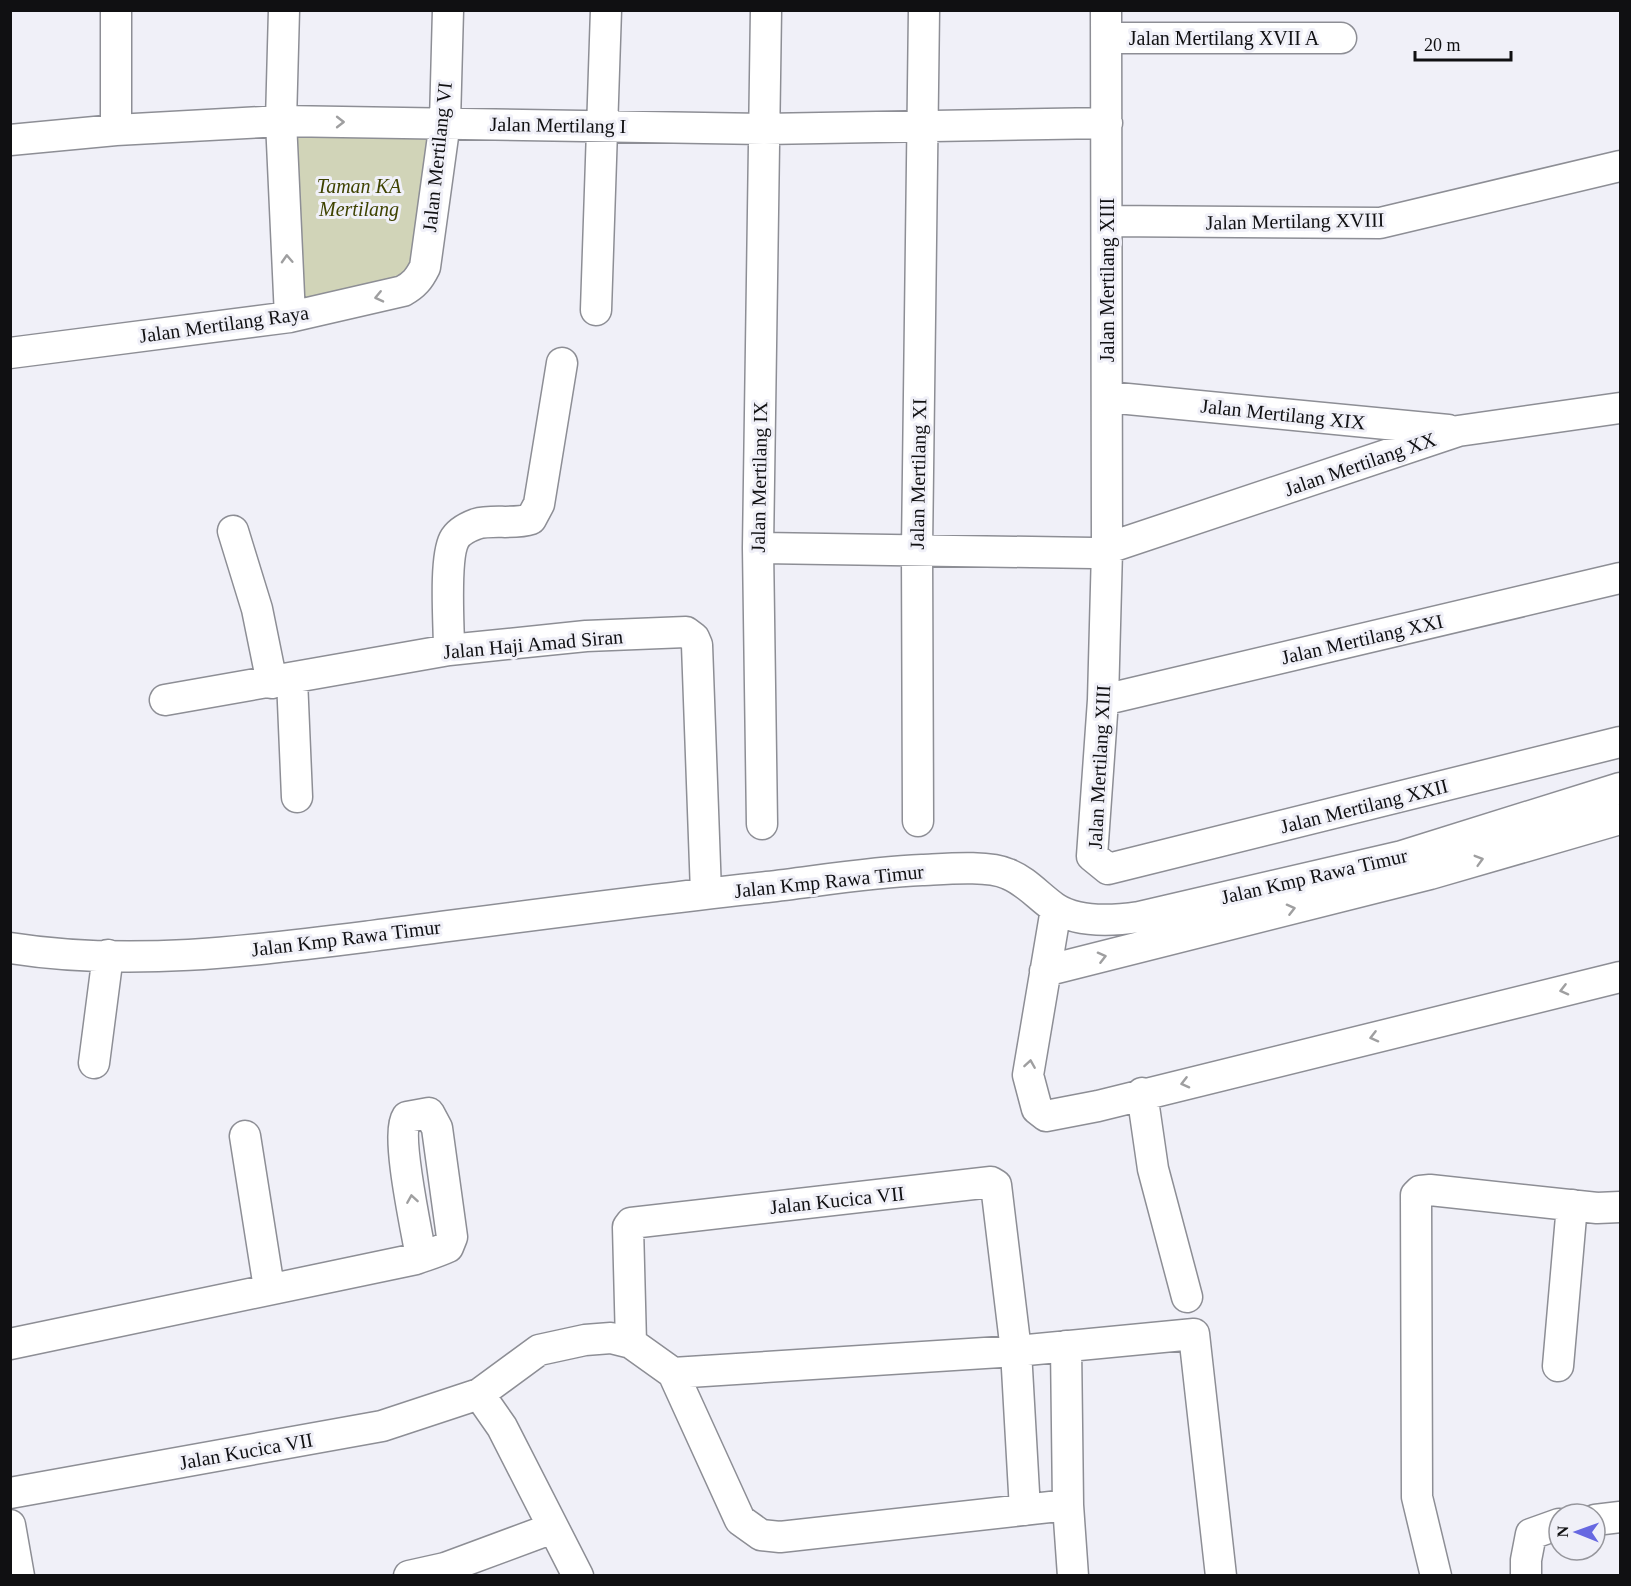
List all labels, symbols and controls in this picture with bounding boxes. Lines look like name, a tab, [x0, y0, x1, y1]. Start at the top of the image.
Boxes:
scale bar	[1415, 24, 1511, 62]
street label: Jalan Mertilang XVII A	[1129, 27, 1320, 50]
text: 20 m	[1424, 35, 1461, 55]
street label: Jalan Mertilang VI	[418, 81, 457, 233]
street label: Jalan Mertilang I	[489, 113, 626, 138]
one-way arrow	[335, 116, 344, 128]
park label: Taman KA Mertilang	[317, 175, 402, 221]
street label: Jalan Mertilang XIII	[1096, 198, 1119, 362]
street label: Jalan Mertilang XVIII	[1205, 208, 1385, 235]
one-way arrow	[281, 254, 294, 263]
one-way arrow	[374, 290, 384, 303]
street label: Jalan Mertilang Raya	[138, 301, 310, 348]
street label: Jalan Mertilang XIX	[1199, 394, 1367, 435]
street label: Jalan Mertilang XI	[906, 398, 931, 550]
street label: Jalan Mertilang IX	[747, 401, 772, 553]
street label: Jalan Mertilang XX	[1281, 428, 1440, 501]
street label: Jalan Mertilang XXI	[1279, 610, 1445, 669]
street label: Jalan Haji Amad Siran	[442, 625, 624, 664]
street label: Jalan Mertilang XIII	[1084, 684, 1115, 850]
street label: Jalan Mertilang XXII	[1278, 775, 1450, 838]
street label: Jalan Kmp Rawa Timur	[1219, 844, 1410, 909]
one-way arrow	[1474, 854, 1484, 867]
street label: Jalan Kmp Rawa Timur	[733, 860, 925, 903]
one-way arrow	[1285, 904, 1296, 916]
street label: Jalan Kmp Rawa Timur	[250, 915, 442, 962]
one-way arrow	[1097, 951, 1107, 964]
one-way arrow	[1559, 983, 1569, 996]
one-way arrow	[1369, 1029, 1379, 1042]
one-way arrow	[1023, 1059, 1036, 1069]
one-way arrow	[1180, 1075, 1190, 1088]
street label: Jalan Kucica VII	[769, 1182, 905, 1218]
one-way arrow	[406, 1195, 418, 1204]
street label: Jalan Kucica VII	[178, 1428, 314, 1474]
north arrow	[1547, 1502, 1607, 1562]
text: N	[1554, 1525, 1571, 1538]

